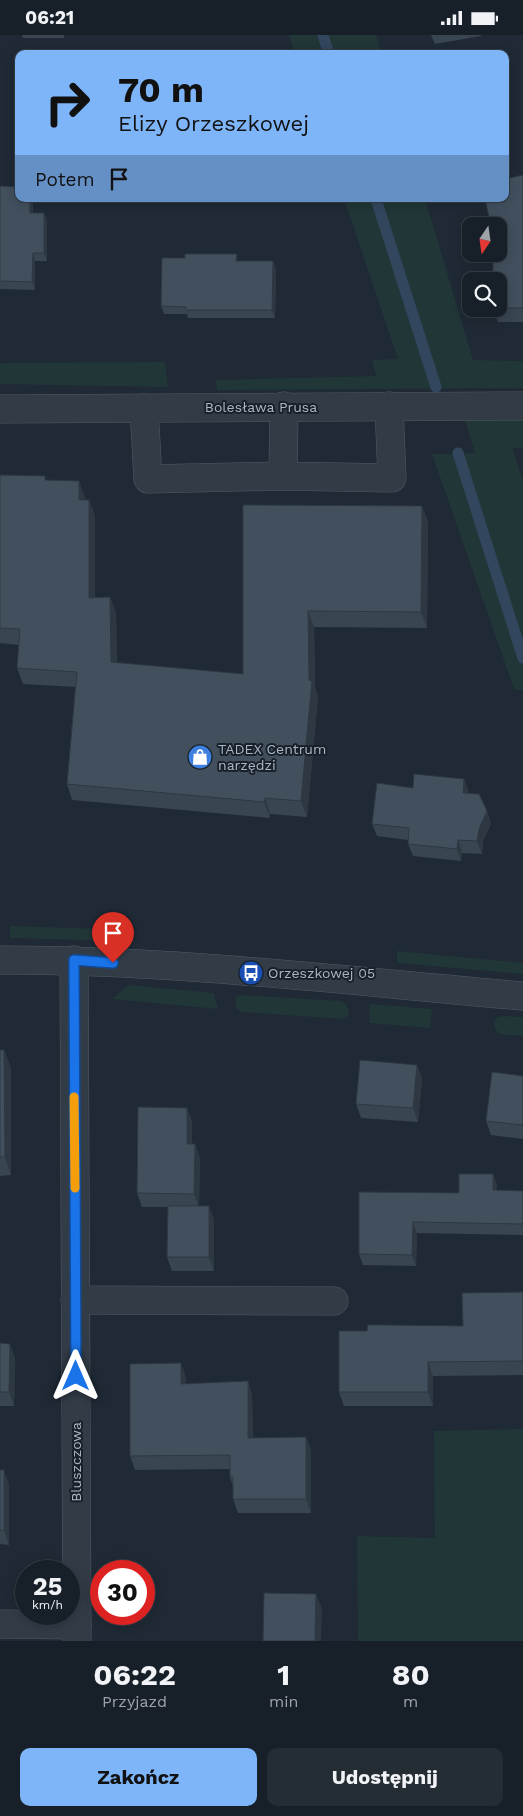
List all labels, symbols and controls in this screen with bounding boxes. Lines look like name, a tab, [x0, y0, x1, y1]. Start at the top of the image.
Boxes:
text: 06:21	[25, 6, 74, 29]
text: 70 m	[118, 69, 204, 111]
icon: right	[35, 70, 100, 135]
text: Elizy Orzeszkowej	[118, 111, 309, 136]
icon: arrive	[105, 165, 133, 193]
text: Potem	[35, 168, 95, 191]
north arrow	[462, 217, 508, 263]
map controls	[462, 217, 507, 317]
button: search	[462, 272, 507, 317]
street label: Bolesława Prusa	[205, 399, 317, 415]
place label: TADEX Centrum narzędzi	[218, 741, 326, 773]
shop icon: TADEX Centrum narzędzi	[187, 744, 213, 770]
pin	[92, 912, 134, 963]
icon: arrive	[99, 919, 127, 947]
bus stop icon: Orzeszkowej 05	[238, 960, 264, 986]
place label: Orzeszkowej 05	[268, 965, 375, 981]
position arrow	[49, 1349, 101, 1401]
street label: Bluszczowa	[68, 1422, 84, 1502]
speed limit sign: 30	[90, 1560, 155, 1625]
text: 25	[33, 1572, 62, 1601]
text: km/h	[32, 1598, 63, 1612]
text: 06:22	[93, 1657, 176, 1692]
text: 1	[277, 1657, 290, 1692]
text: 80	[392, 1657, 430, 1692]
text: Przyjazd	[102, 1692, 167, 1711]
text: min	[269, 1692, 298, 1711]
text: m	[403, 1692, 418, 1711]
button: Zakończ	[20, 1748, 257, 1806]
button: Udostępnij	[267, 1748, 503, 1806]

